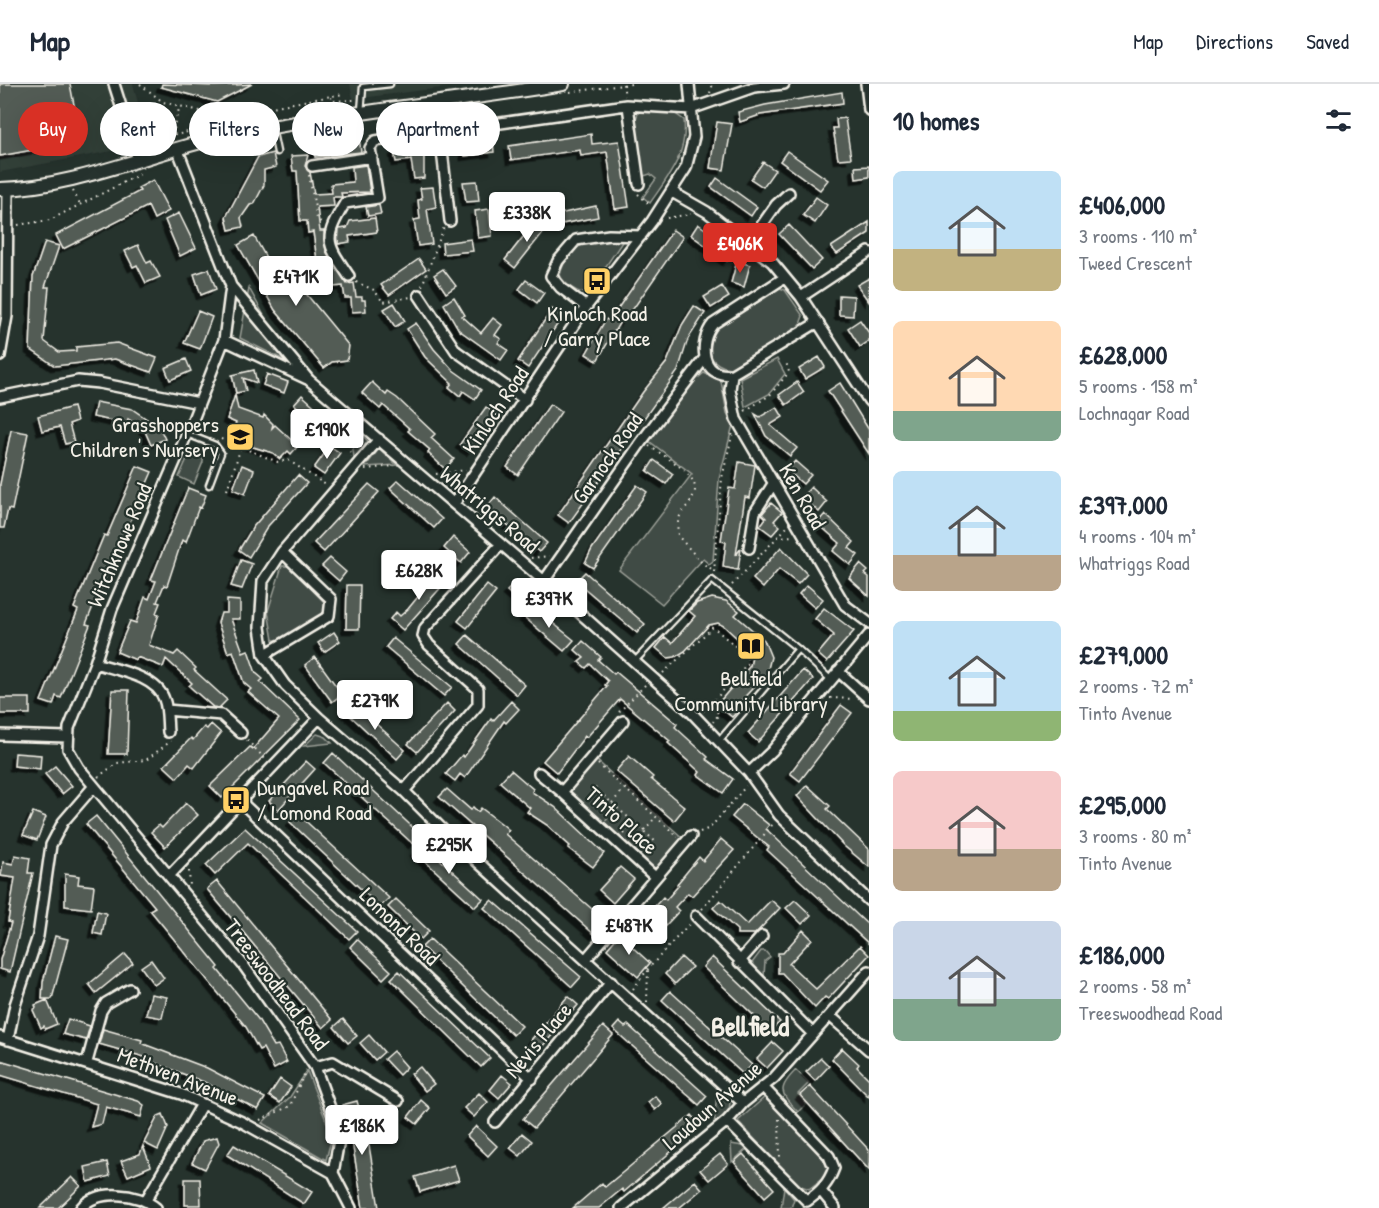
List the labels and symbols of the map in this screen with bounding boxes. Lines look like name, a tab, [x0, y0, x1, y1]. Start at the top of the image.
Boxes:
pin: £338K	[485, 192, 569, 243]
pin: £406K	[698, 223, 782, 274]
pin: £471K	[254, 256, 338, 307]
bus stop icon: Kinloch Road / Garry Place	[581, 265, 613, 297]
place label: Kinloch Road / Garry Place	[543, 298, 651, 353]
street label: Kinloch Road	[455, 360, 536, 460]
street label: Garnock Road	[565, 406, 650, 510]
place label: Grasshoppers Children's Nursery	[70, 409, 219, 464]
pin: £190K	[285, 409, 369, 460]
school or university icon: Grasshoppers Children's Nursery	[224, 421, 256, 453]
street label: Whatriggs Road	[434, 458, 547, 560]
street label: Ken Road	[772, 458, 834, 535]
street label: Witchknowe Road	[79, 478, 159, 612]
pin: £628K	[377, 550, 461, 601]
pin: £397K	[507, 578, 591, 629]
library icon: Bellfield Community Library	[735, 630, 767, 662]
place label: Bellfield Community Library	[674, 663, 828, 718]
pin: £279K	[333, 680, 417, 731]
place label: Dungavel Road / Lomond Road	[257, 772, 372, 827]
street label: Tinto Place	[579, 779, 665, 861]
bus stop icon: Dungavel Road / Lomond Road	[220, 784, 252, 816]
pin: £295K	[407, 824, 491, 875]
street label: Lomond Road	[353, 880, 447, 972]
pin: £487K	[587, 905, 671, 956]
street label: Treeswoodhead Road	[218, 912, 337, 1056]
street label: Nevis Place	[498, 996, 579, 1084]
district label: Bellfield	[711, 1007, 789, 1045]
street label: Methven Avenue	[113, 1039, 243, 1113]
street label: Loudoun Avenue	[656, 1053, 768, 1157]
pin: £186K	[320, 1105, 404, 1156]

